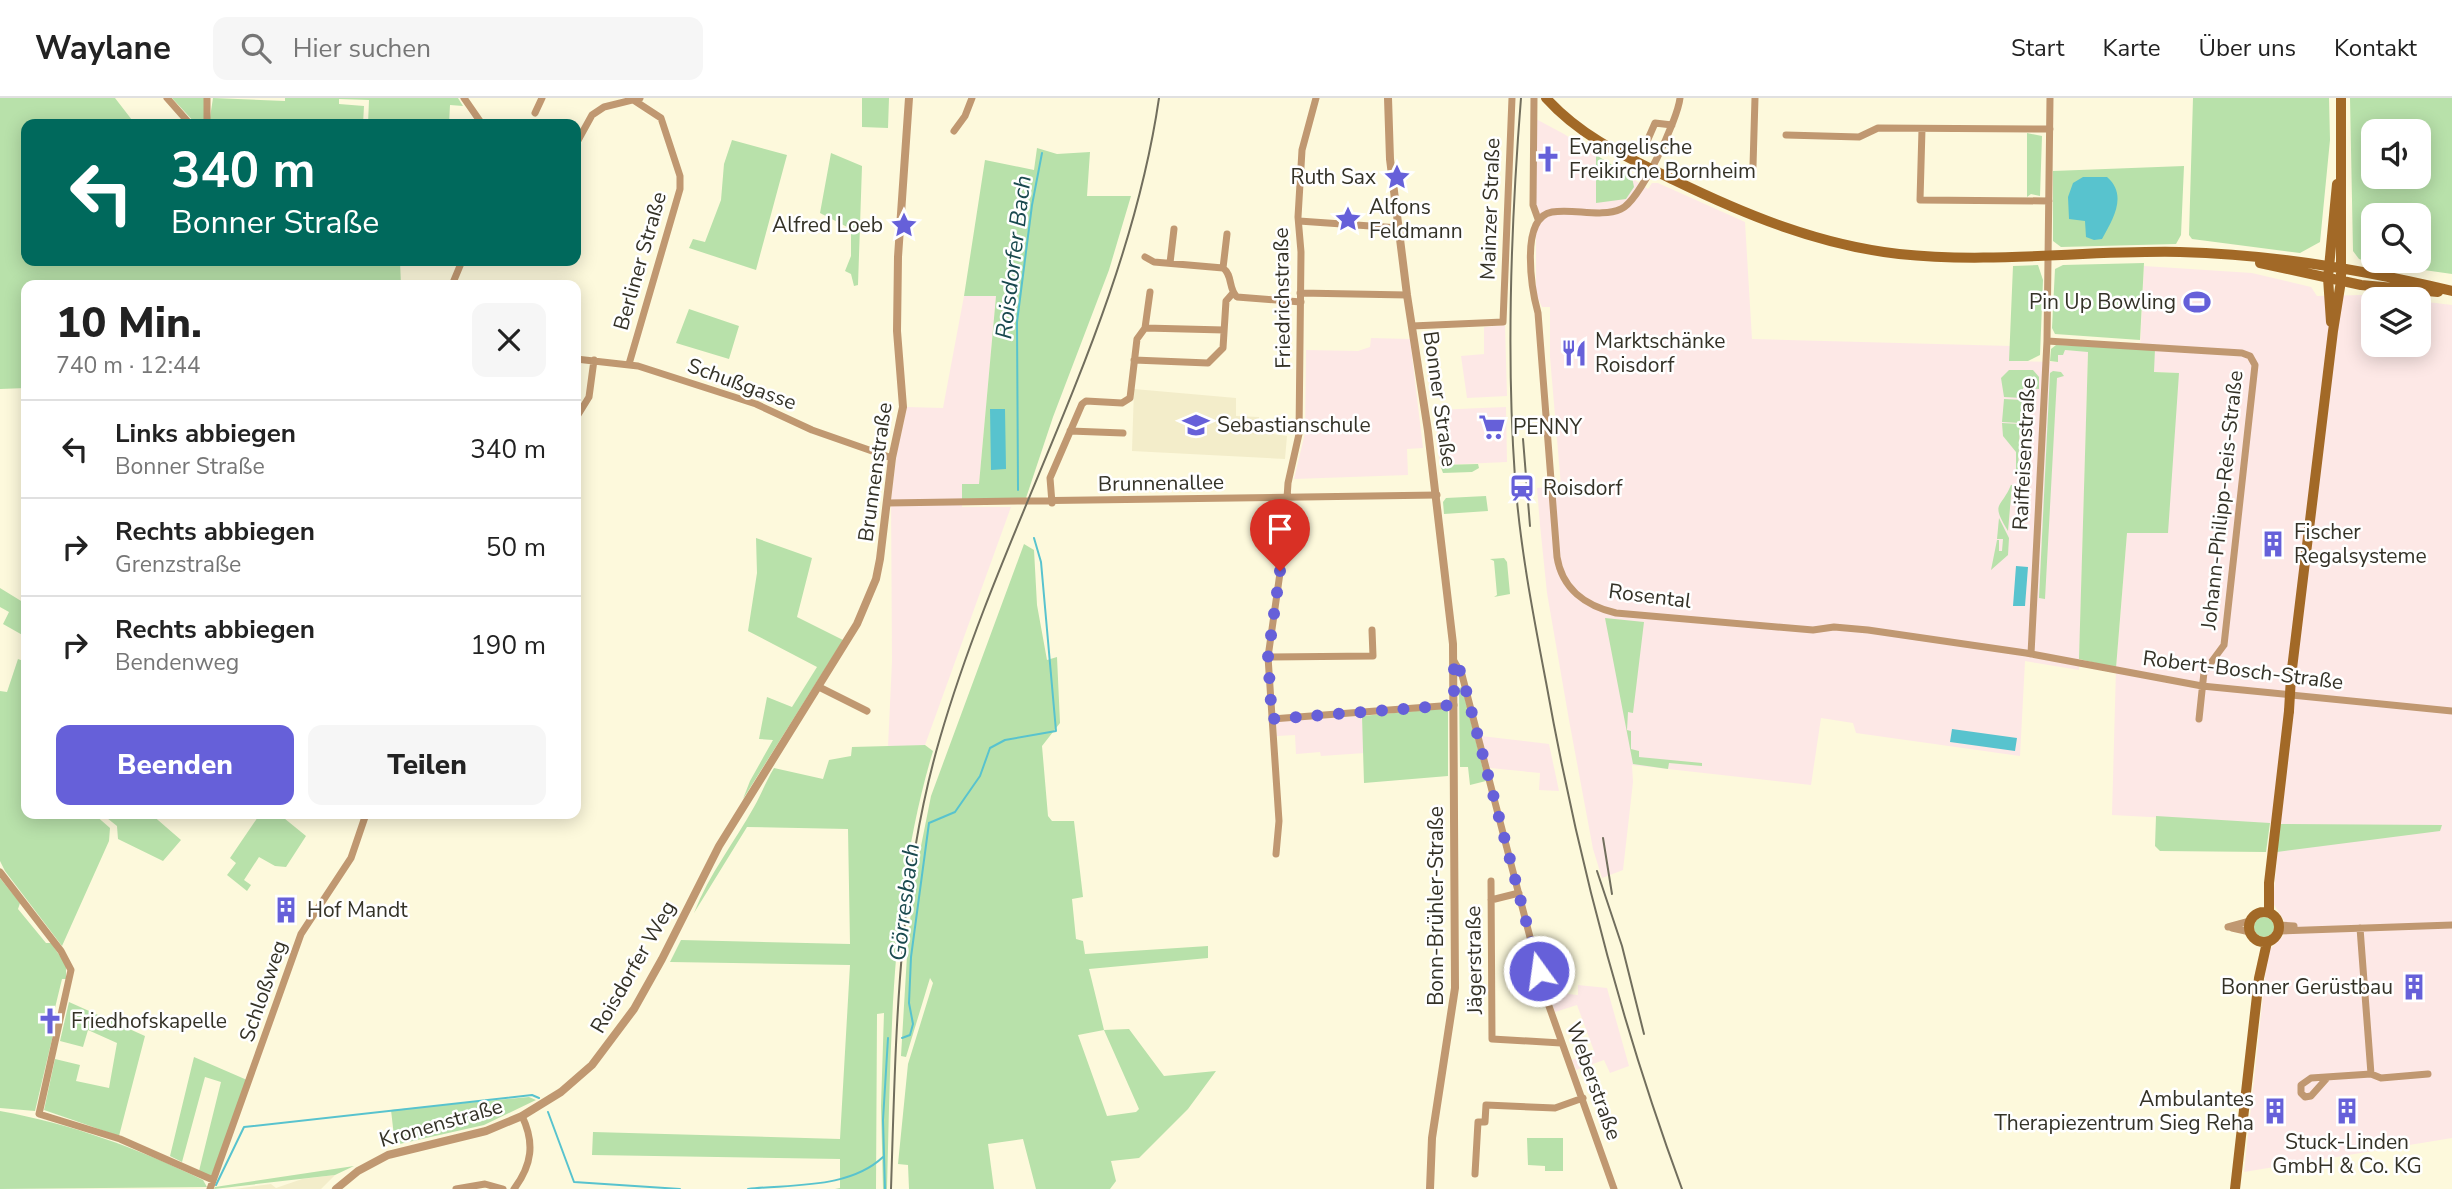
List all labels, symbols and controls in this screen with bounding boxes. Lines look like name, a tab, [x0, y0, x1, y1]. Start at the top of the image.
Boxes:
search box	[213, 17, 703, 80]
text: Waylane	[35, 26, 171, 71]
icon: search	[237, 29, 275, 67]
text: Hier suchen	[293, 31, 431, 66]
text: Start	[2011, 32, 2064, 64]
text: Karte	[2102, 32, 2160, 64]
text: Über uns	[2198, 32, 2296, 64]
text: Kontakt	[2334, 32, 2417, 64]
map controls	[2361, 119, 2431, 357]
button: sound	[2361, 119, 2431, 189]
place label: Evangelische Freikirche Bornheim	[1569, 133, 1756, 185]
text: 340 m	[171, 137, 315, 204]
street label: Mainzer Straße	[1474, 137, 1506, 281]
church icon: Evangelische Freikirche Bornheim	[1533, 144, 1563, 174]
icon: left	[56, 147, 147, 238]
place icon: Ruth Sax	[1382, 162, 1412, 192]
place label: Ruth Sax	[1290, 163, 1376, 191]
water label: Roisdorfer Bach	[988, 174, 1039, 341]
street label: Berliner Straße	[607, 188, 673, 334]
place label: Alfons Feldmann	[1369, 193, 1463, 245]
text: Bonner Straße	[171, 201, 379, 244]
button: search	[2361, 203, 2431, 273]
place icon: Alfons Feldmann	[1333, 204, 1363, 234]
place icon: Alfred Loeb	[889, 210, 919, 240]
place label: Alfred Loeb	[772, 211, 883, 239]
street label: Friedrichstraße	[1267, 227, 1297, 369]
sports icon: Pin Up Bowling	[2182, 287, 2212, 317]
button: layers	[2361, 287, 2431, 357]
place label: Pin Up Bowling	[2029, 288, 2176, 316]
text: 10 Min.	[56, 295, 202, 352]
button: close	[472, 303, 546, 377]
place label: Marktschänke Roisdorf	[1595, 327, 1725, 379]
street label: Bonner Straße	[1417, 329, 1463, 469]
restaurant icon: Marktschänke Roisdorf	[1559, 338, 1589, 368]
text: 740 m · 12:44	[56, 350, 201, 381]
street label: Schußgasse	[684, 351, 800, 417]
street label: Johann-Philipp-Reis-Straße	[2194, 369, 2250, 632]
street label: Raiffeisenstraße	[2006, 377, 2042, 531]
street label: Brunnenstraße	[851, 401, 899, 543]
school or university icon: Sebastianschule	[1181, 410, 1211, 440]
place label: Sebastianschule	[1217, 411, 1371, 439]
supermarket icon: PENNY	[1477, 412, 1507, 442]
place label: PENNY	[1513, 413, 1583, 441]
text: Links abbiegen	[115, 416, 296, 451]
icon: left	[56, 430, 94, 468]
text: 340 m	[470, 432, 546, 467]
text: Bonner Straße	[115, 451, 265, 482]
street label: Brunnenallee	[1098, 468, 1224, 498]
station icon: Roisdorf	[1507, 473, 1537, 503]
place label: Roisdorf	[1543, 474, 1623, 502]
pin	[1250, 499, 1310, 571]
icon: arrive	[1261, 510, 1299, 548]
text: Rechts abbiegen	[115, 514, 315, 549]
place label: Fischer Regalsysteme	[2294, 518, 2427, 570]
icon: right	[56, 528, 94, 566]
building icon: Fischer Regalsysteme	[2258, 529, 2288, 559]
text: 50 m	[486, 530, 546, 565]
text: Grenzstraße	[115, 549, 241, 580]
street label: Rosental	[1607, 577, 1694, 615]
text: Rechts abbiegen	[115, 612, 315, 647]
icon: right	[56, 626, 94, 664]
text: 190 m	[470, 628, 546, 663]
street label: Robert-Bosch-Straße	[2141, 644, 2345, 696]
text: Bendenweg	[115, 647, 239, 678]
button: Beenden	[56, 725, 294, 805]
button: Teilen	[308, 725, 546, 805]
street label: Bonn-Brühler-Straße	[1422, 806, 1450, 1006]
water label: Görresbach	[882, 841, 927, 963]
building icon: Hof Mandt	[271, 895, 301, 925]
place label: Hof Mandt	[307, 896, 408, 924]
street label: Roisdorfer Weg	[584, 896, 682, 1038]
street label: Jägerstraße	[1459, 905, 1489, 1016]
position arrow	[1502, 934, 1576, 1008]
street label: Schloßweg	[233, 936, 293, 1046]
building icon: Bonner Gerüstbau	[2399, 972, 2429, 1002]
place label: Bonner Gerüstbau	[2221, 973, 2393, 1001]
church icon: Friedhofskapelle	[35, 1006, 65, 1036]
place label: Friedhofskapelle	[71, 1007, 227, 1035]
street label: Weberstraße	[1560, 1018, 1628, 1144]
place label: Ambulantes Therapiezentrum Sieg Reha	[1994, 1085, 2254, 1137]
street label: Kronenstraße	[376, 1092, 506, 1154]
building icon: Ambulantes Therapiezentrum Sieg Reha	[2260, 1096, 2290, 1126]
building icon: Stuck-Linden GmbH & Co. KG	[2332, 1096, 2362, 1126]
place label: Stuck-Linden GmbH & Co. KG	[2272, 1128, 2422, 1180]

